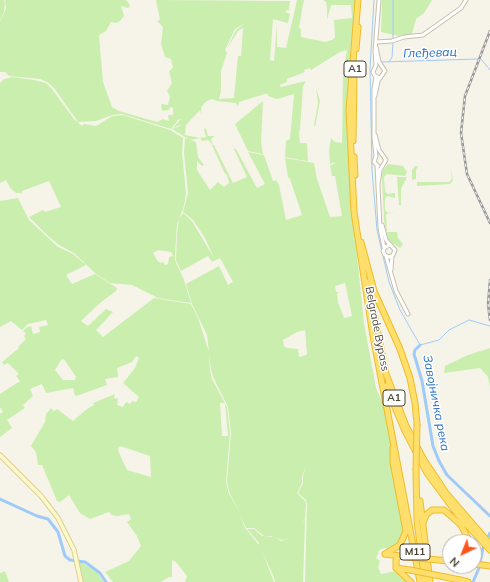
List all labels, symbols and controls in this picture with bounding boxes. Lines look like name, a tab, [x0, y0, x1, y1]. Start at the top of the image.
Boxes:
water label: Глеђевац	[403, 45, 457, 61]
road number: A1	[344, 61, 366, 77]
street label: Belgrade Bypass	[362, 285, 392, 373]
water label: Завојничка река	[420, 354, 452, 452]
road number: A1	[383, 390, 405, 406]
north arrow	[442, 534, 482, 574]
road number: M11	[400, 544, 430, 560]
text: N	[447, 554, 462, 570]

